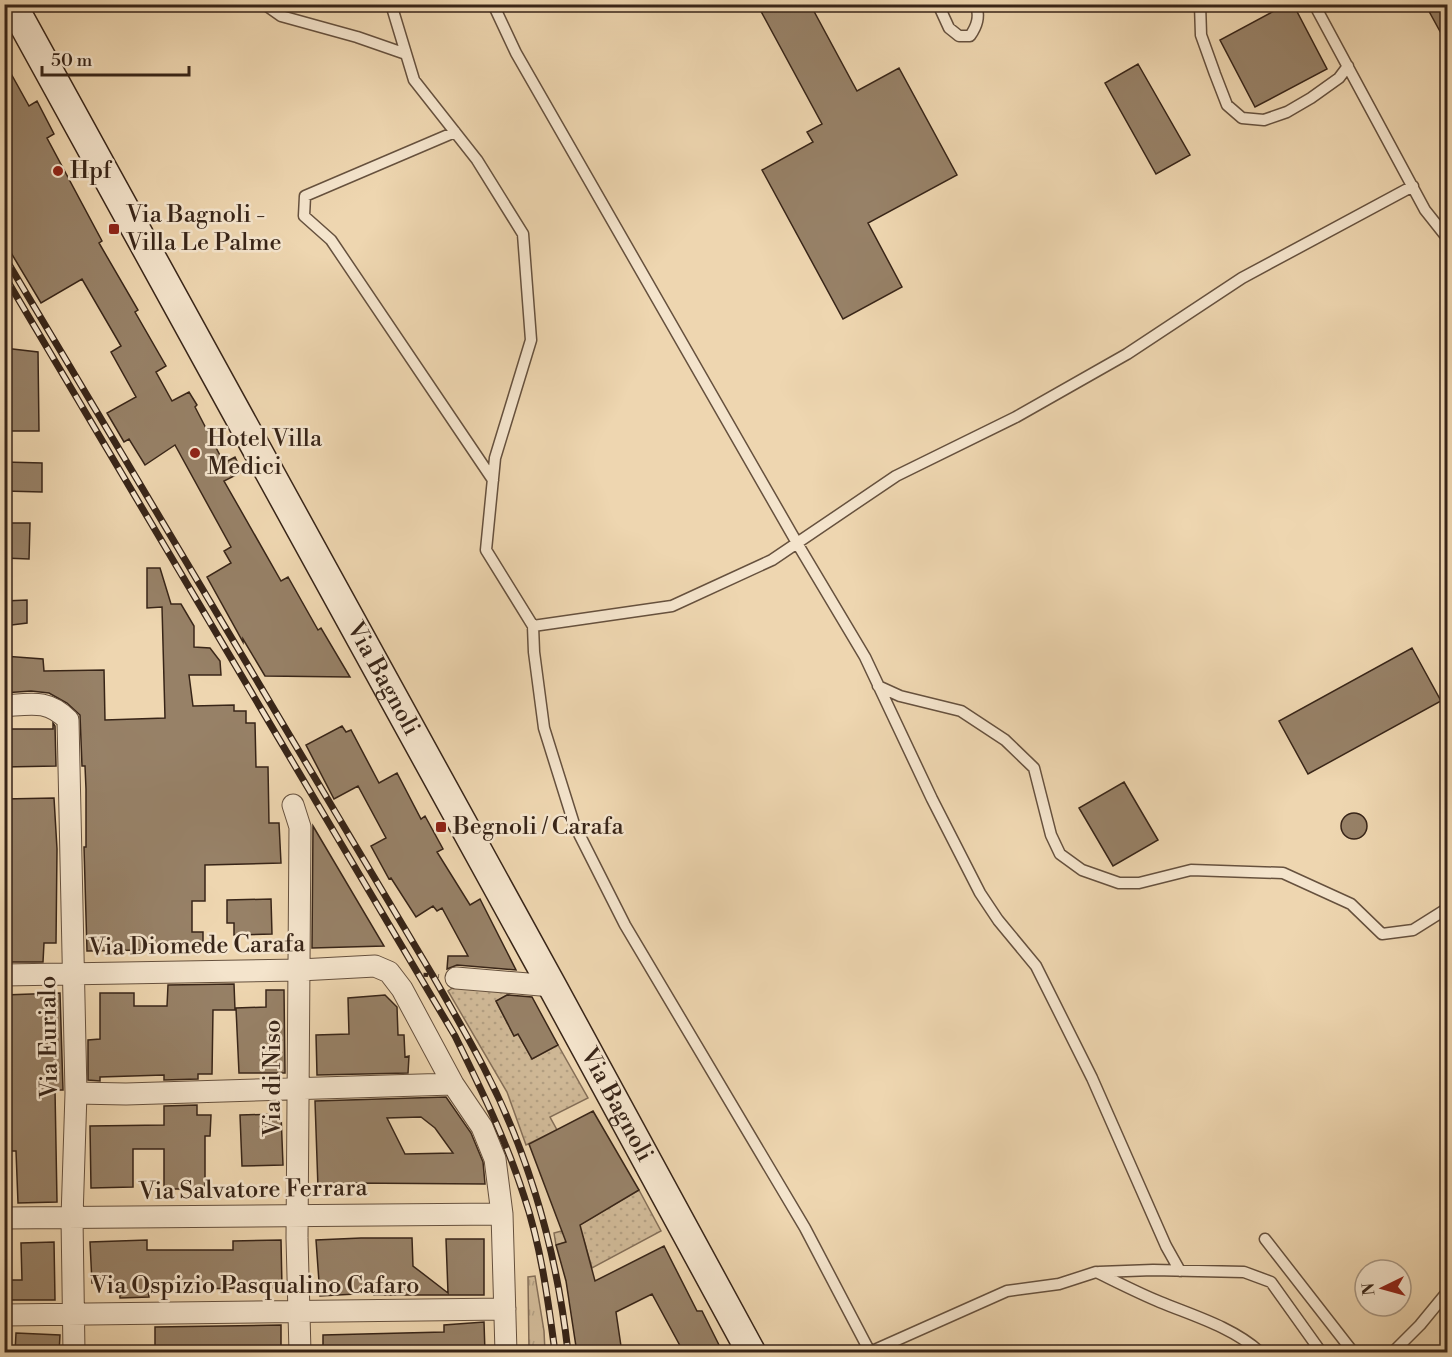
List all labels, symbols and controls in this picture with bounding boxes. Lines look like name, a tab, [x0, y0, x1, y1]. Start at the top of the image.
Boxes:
scale bar	[42, 39, 189, 77]
text: 50 m	[51, 49, 93, 72]
place label: Hpf	[70, 156, 113, 186]
marker: Hpf	[51, 164, 65, 178]
place label: Via Bagnoli - Villa Le Palme	[125, 200, 282, 258]
marker: Via Bagnoli - Villa Le Palme	[107, 222, 121, 236]
place label: Hotel Villa Medici	[207, 424, 323, 482]
marker: Hotel Villa Medici	[188, 446, 202, 460]
street label: Via Bagnoli	[339, 616, 426, 741]
place label: Begnoli / Carafa	[452, 812, 624, 842]
marker: Begnoli / Carafa	[434, 820, 448, 834]
street label: Via Diomede Carafa	[87, 929, 306, 963]
street label: Via Eurialo	[33, 975, 65, 1100]
street label: Via di Niso	[258, 1019, 288, 1138]
street label: Via Bagnoli	[573, 1042, 660, 1167]
street label: Via Salvatore Ferrara	[137, 1173, 369, 1207]
north arrow	[1353, 1258, 1413, 1318]
street label: Via Ospizio Pasqualino Cafaro	[89, 1271, 420, 1301]
text: N	[1359, 1282, 1380, 1296]

